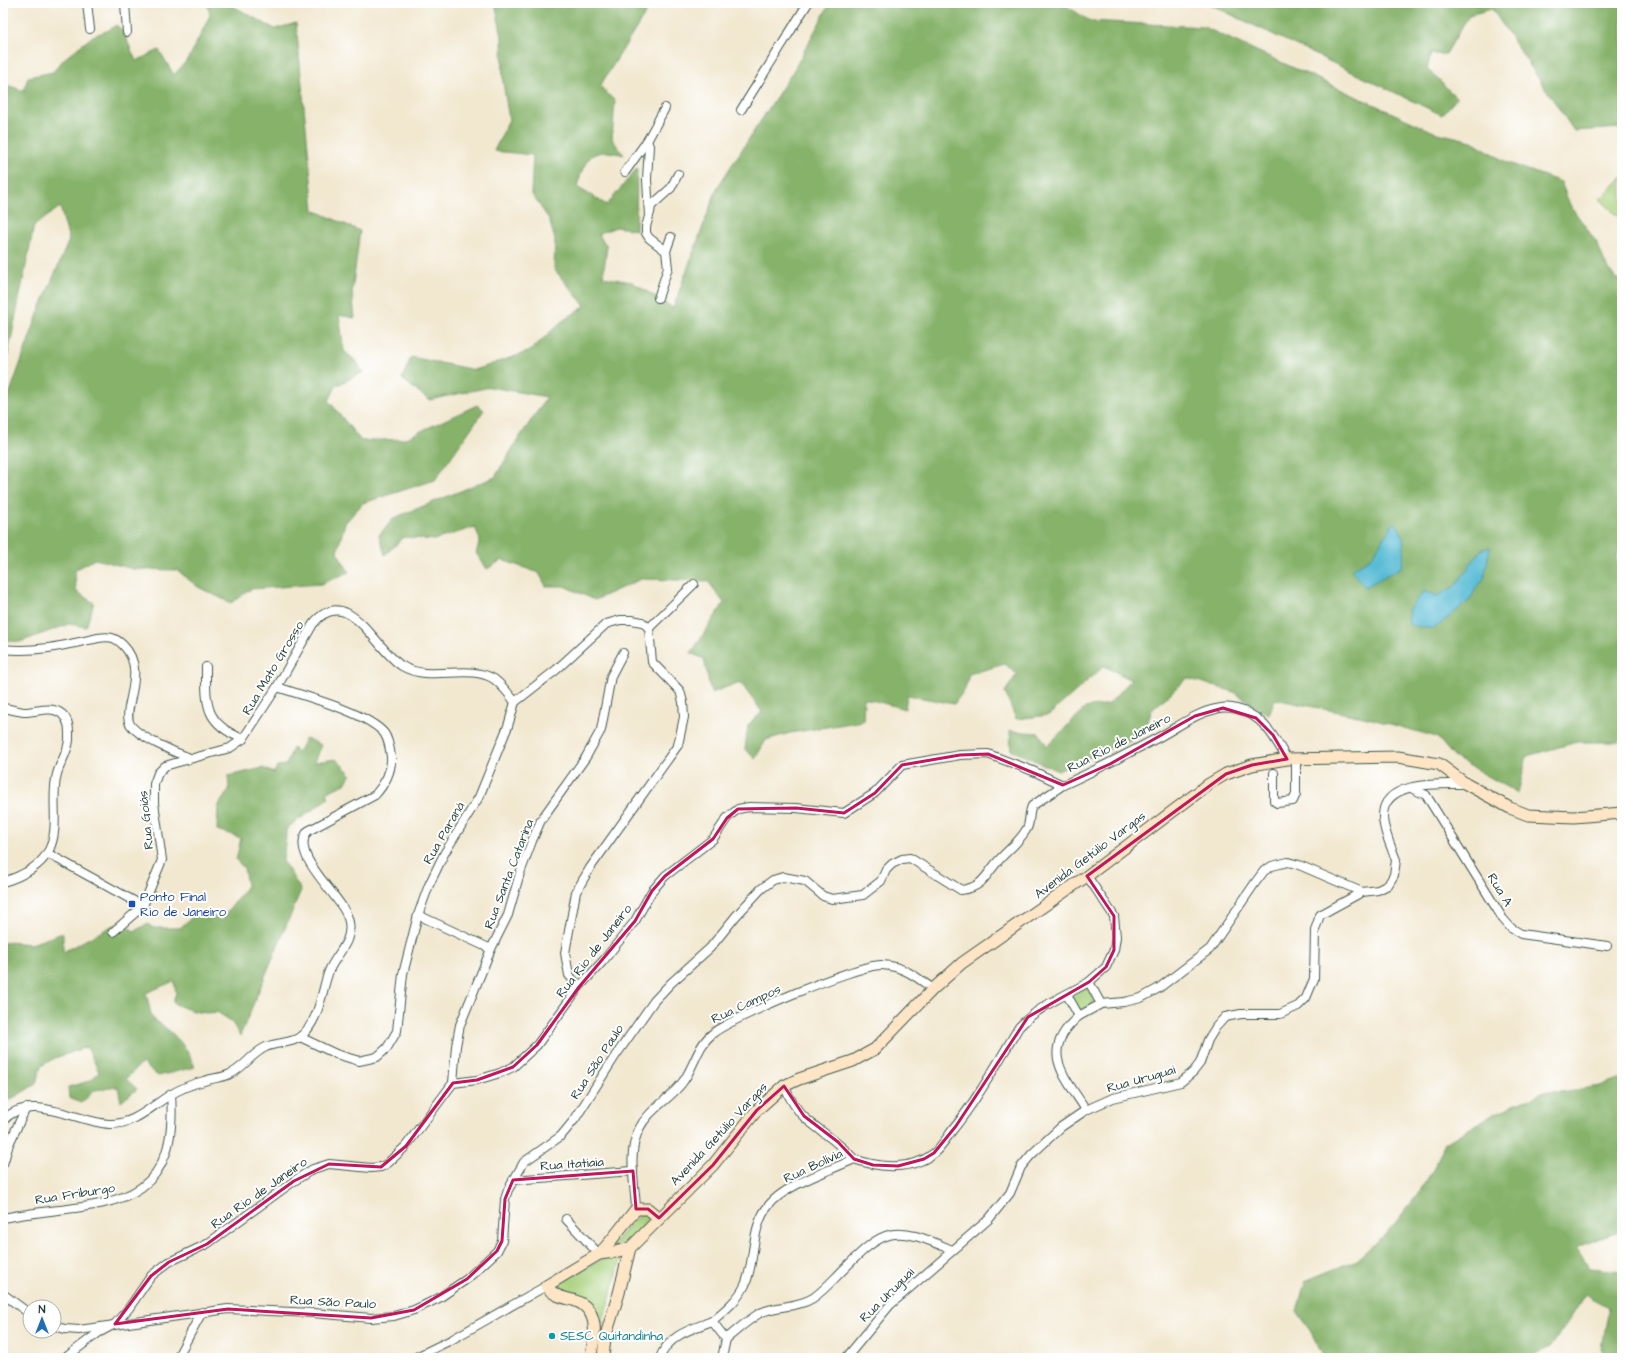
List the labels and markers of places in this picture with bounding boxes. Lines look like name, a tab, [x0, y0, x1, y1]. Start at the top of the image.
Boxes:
place label: Ponto Final Rio de Janeiro	[140, 888, 227, 921]
marker: Ponto Final Rio de Janeiro	[127, 899, 137, 909]
place label: SESC Quitandinha	[560, 1327, 664, 1345]
marker: SESC Quitandinha	[547, 1331, 557, 1341]

